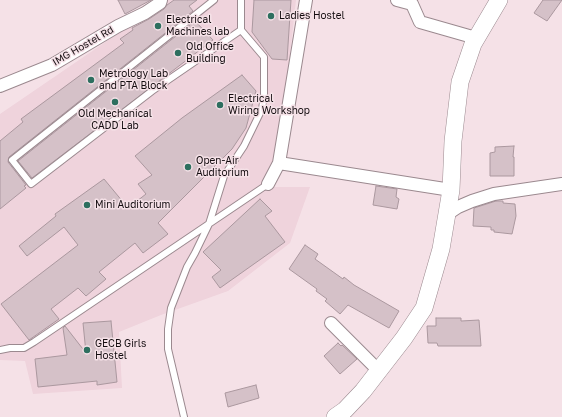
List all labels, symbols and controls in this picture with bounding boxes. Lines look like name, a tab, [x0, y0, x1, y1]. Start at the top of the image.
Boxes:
place label: Ladies Hostel	[279, 10, 345, 22]
marker: Ladies Hostel	[266, 11, 276, 21]
place label: Electrical Machines lab	[166, 14, 229, 38]
marker: Electrical Machines lab	[153, 21, 163, 31]
street label: IMG Hostel Rd	[50, 24, 116, 68]
place label: Old Office Building	[186, 41, 234, 64]
marker: Old Office Building	[173, 48, 183, 58]
place label: Metrology Lab and PTA Block	[99, 68, 168, 92]
marker: Metrology Lab and PTA Block	[86, 75, 96, 85]
place label: Electrical Wiring Workshop	[228, 93, 310, 116]
marker: Old Mechanical CADD Lab	[110, 97, 120, 107]
marker: Electrical Wiring Workshop	[215, 100, 225, 110]
place label: Old Mechanical CADD Lab	[78, 108, 152, 132]
place label: Open-Air Auditorium	[196, 155, 249, 178]
marker: Open-Air Auditorium	[183, 162, 193, 172]
place label: Mini Auditorium	[95, 199, 170, 211]
marker: Mini Auditorium	[82, 200, 92, 210]
place label: GECB Girls Hostel	[95, 338, 146, 362]
marker: GECB Girls Hostel	[82, 345, 92, 355]

